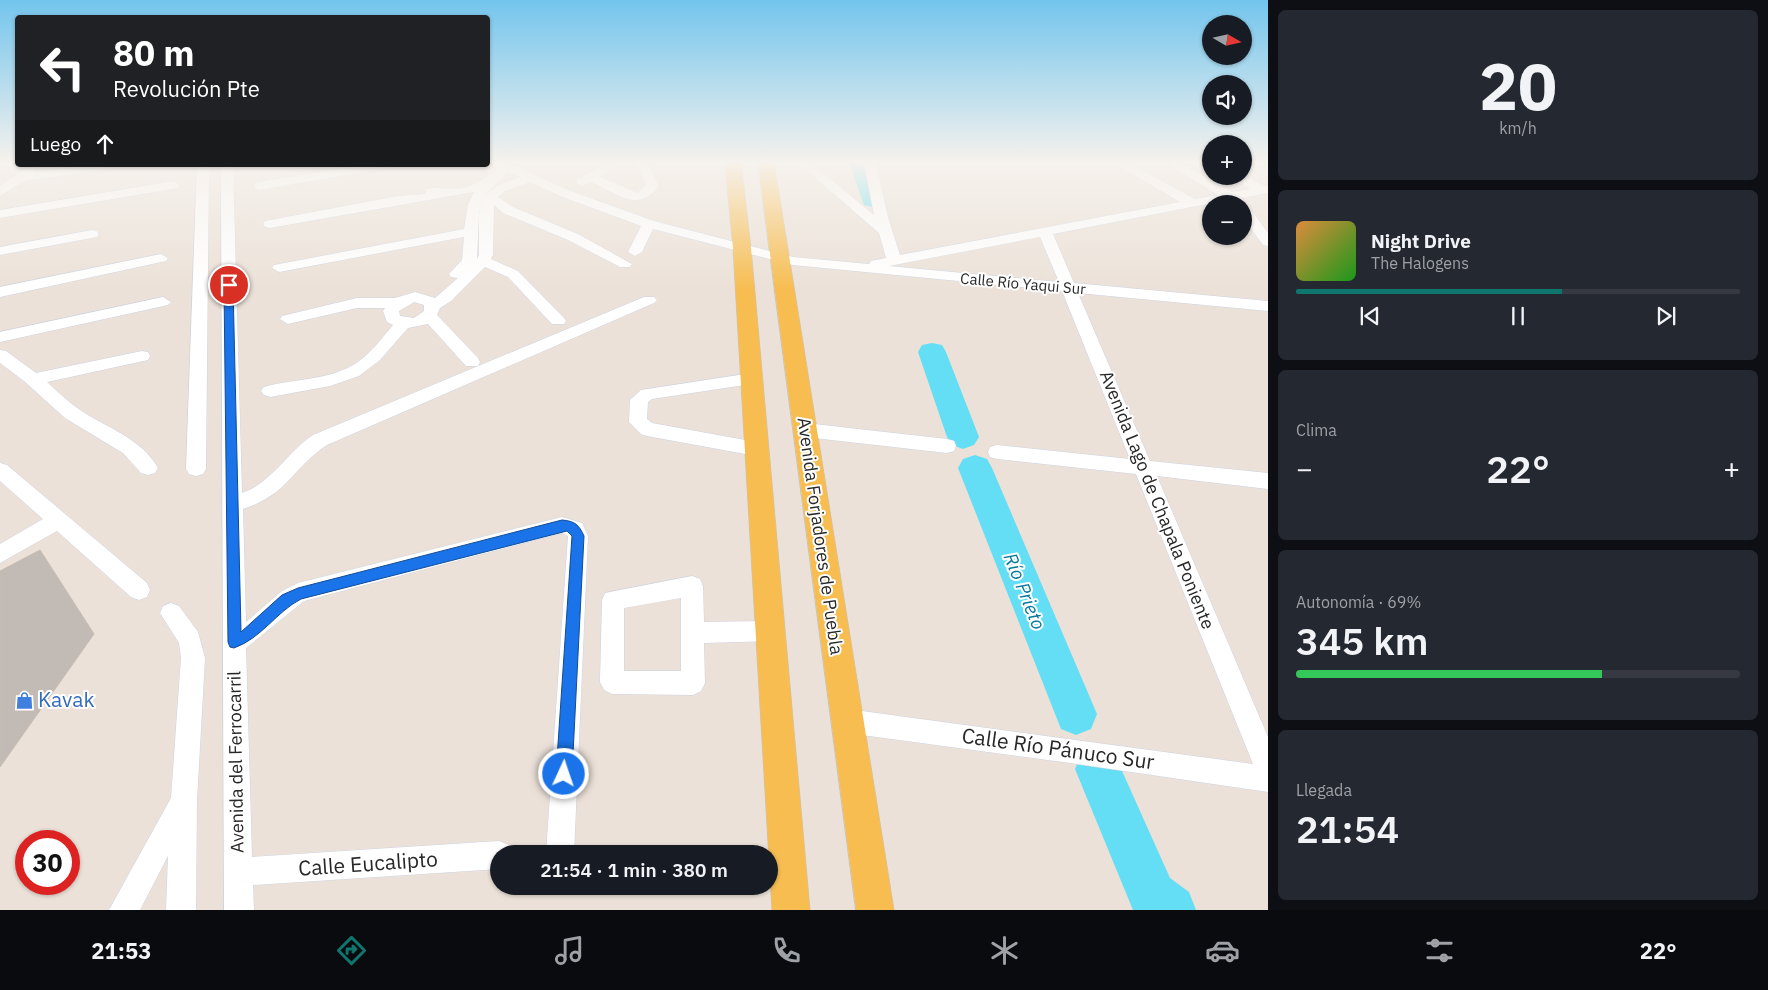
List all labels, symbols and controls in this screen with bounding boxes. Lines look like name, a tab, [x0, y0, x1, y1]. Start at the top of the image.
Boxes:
north arrow	[1202, 15, 1252, 65]
map controls	[1202, 15, 1252, 245]
text: 80 m	[113, 30, 195, 76]
icon: left	[30, 35, 95, 100]
text: 20	[1479, 43, 1557, 128]
text: Revolución Pte	[113, 74, 260, 103]
button: sound	[1202, 75, 1252, 125]
text: km/h	[1499, 118, 1537, 138]
icon: ahead	[91, 130, 119, 158]
text: Luego	[30, 132, 81, 156]
button: +	[1202, 135, 1252, 185]
button: −	[1202, 195, 1252, 245]
text: Night Drive	[1371, 229, 1471, 253]
text: The Halogens	[1371, 253, 1469, 273]
pin	[208, 264, 250, 306]
street label: Calle Río Yaqui Sur	[960, 269, 1087, 298]
icon: arrive	[215, 271, 243, 299]
icon: previous	[1356, 302, 1384, 330]
icon: pause	[1504, 302, 1532, 330]
icon: next	[1652, 302, 1680, 330]
street label: Avenida Lago de Chapala Poniente	[1095, 367, 1220, 633]
street label: Avenida Forjadores de Puebla	[792, 416, 849, 657]
text: Clima	[1296, 420, 1337, 440]
text: 22°	[1486, 444, 1550, 493]
text: −	[1296, 450, 1313, 487]
text: +	[1723, 450, 1740, 487]
water label: Río Prieto	[999, 549, 1051, 633]
text: Autonomía · 69%	[1296, 592, 1421, 612]
text: 345 km	[1296, 616, 1428, 665]
street label: Avenida del Ferrocarril	[222, 671, 249, 853]
place label: Kavak	[38, 685, 94, 713]
shop icon: Kavak	[14, 690, 34, 710]
street label: Calle Río Pánuco Sur	[960, 721, 1156, 775]
position arrow	[537, 747, 589, 799]
text: Llegada	[1296, 780, 1352, 800]
text: 21:54	[1296, 804, 1399, 853]
speed limit sign: 30	[15, 830, 80, 895]
street label: Calle Eucalipto	[297, 844, 439, 882]
text: 21:54 · 1 min · 380 m	[540, 858, 728, 882]
icon: directions	[334, 933, 369, 968]
icon: music	[552, 933, 587, 968]
icon: phone	[769, 933, 804, 968]
icon: climate	[987, 933, 1022, 968]
icon: car	[1205, 933, 1240, 968]
icon: filters	[1422, 933, 1457, 968]
text: 21:53	[91, 936, 151, 965]
text: 22°	[1640, 936, 1677, 965]

